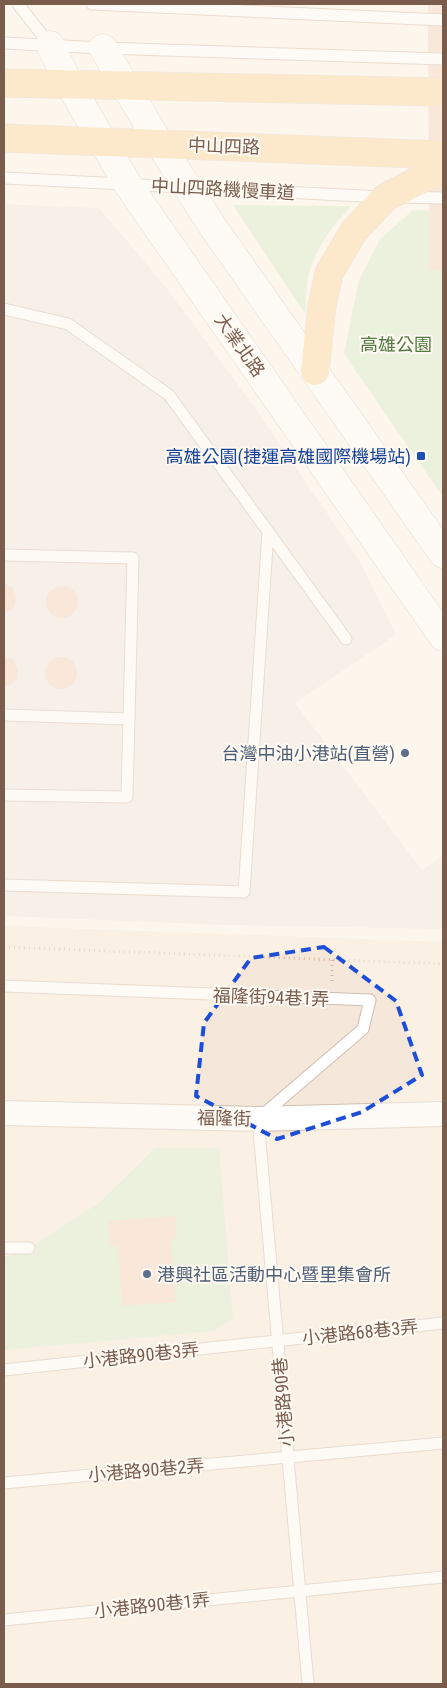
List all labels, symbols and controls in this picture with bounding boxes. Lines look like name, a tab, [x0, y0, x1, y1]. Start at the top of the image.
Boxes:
street label: 中山四路	[188, 134, 260, 158]
street label: 中山四路機慢車道	[151, 175, 295, 203]
street label: 大業北路	[211, 309, 269, 381]
park label: 高雄公園	[360, 334, 432, 355]
place label: 高雄公園(捷運高雄國際機場站)	[166, 446, 411, 468]
marker: 高雄公園(捷運高雄國際機場站)	[415, 450, 427, 462]
place label: 台灣中油小港站(直營)	[222, 743, 395, 765]
marker: 台灣中油小港站(直營)	[399, 747, 411, 759]
street label: 福隆街94巷1弄	[212, 984, 330, 1010]
street label: 福隆街	[197, 1107, 251, 1129]
place label: 港興社區活動中心暨里集會所	[157, 1264, 391, 1285]
marker: 港興社區活動中心暨里集會所	[141, 1268, 153, 1280]
street label: 小港路68巷3弄	[301, 1315, 419, 1349]
street label: 小港路90巷3弄	[82, 1338, 200, 1372]
street label: 小港路90巷	[269, 1356, 297, 1448]
street label: 小港路90巷2弄	[87, 1454, 205, 1486]
street label: 小港路90巷1弄	[93, 1588, 211, 1622]

